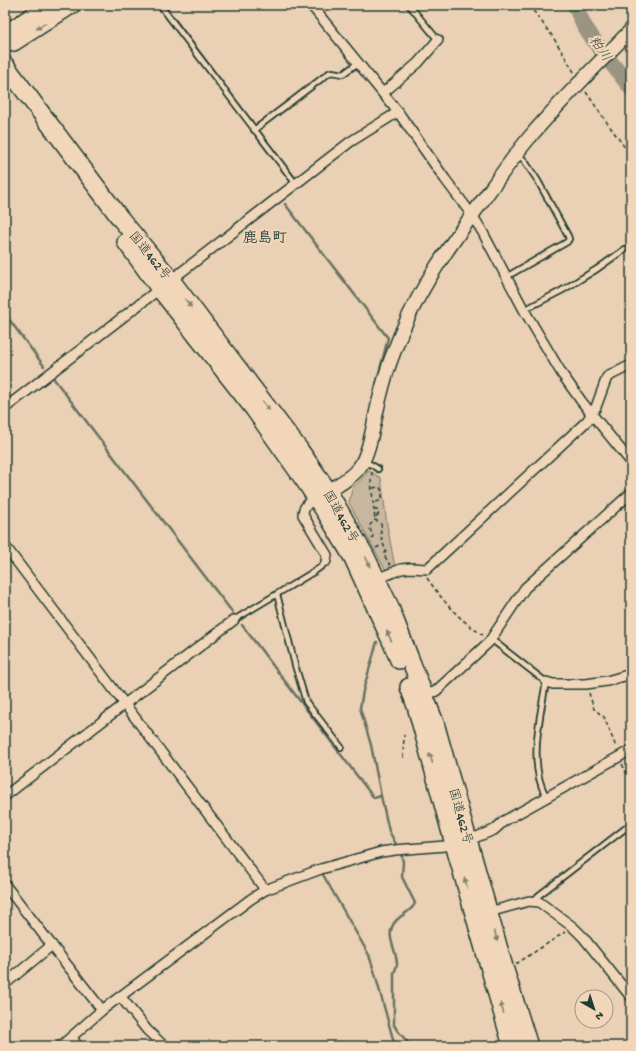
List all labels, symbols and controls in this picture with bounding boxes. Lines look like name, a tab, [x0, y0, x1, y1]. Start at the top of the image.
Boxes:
one-way arrow	[35, 22, 46, 30]
water label: 粕川	[584, 33, 614, 66]
street label: 国道462号	[125, 229, 174, 284]
district label: 鹿島町	[242, 229, 288, 248]
one-way arrow	[184, 297, 192, 308]
one-way arrow	[262, 401, 271, 412]
street label: 国道462号	[319, 488, 362, 546]
one-way arrow	[365, 556, 371, 567]
one-way arrow	[385, 629, 391, 641]
one-way arrow	[428, 752, 434, 764]
street label: 国道462号	[444, 786, 476, 847]
one-way arrow	[463, 877, 469, 889]
one-way arrow	[493, 930, 499, 942]
north arrow	[574, 989, 614, 1029]
one-way arrow	[499, 1002, 505, 1014]
text: N	[592, 1008, 606, 1022]

